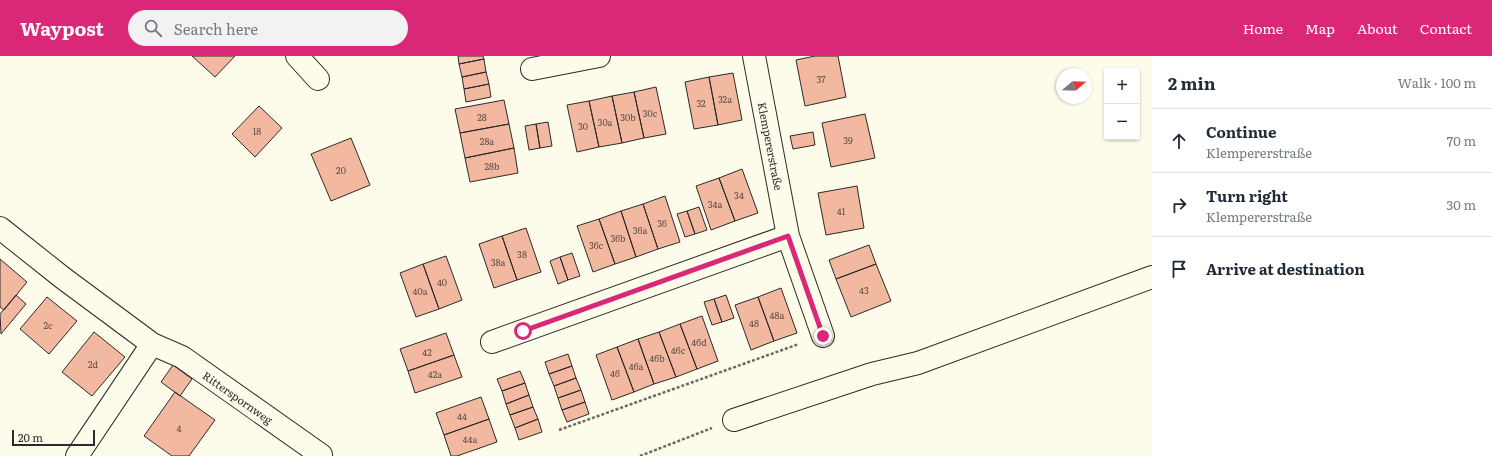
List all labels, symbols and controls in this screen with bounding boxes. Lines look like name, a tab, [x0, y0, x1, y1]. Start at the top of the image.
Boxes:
search box	[128, 10, 408, 46]
text: Waypost	[20, 14, 104, 42]
icon: search	[142, 17, 164, 39]
text: Search here	[174, 17, 258, 40]
text: Home	[1243, 18, 1283, 38]
text: Map	[1305, 18, 1335, 38]
text: About	[1357, 18, 1398, 38]
text: Contact	[1420, 18, 1472, 38]
north arrow	[1056, 68, 1092, 104]
map controls	[1104, 68, 1140, 140]
button: +	[1104, 68, 1140, 104]
text: 2 min	[1168, 70, 1216, 95]
house number: 37	[816, 72, 826, 86]
text: Walk · 100 m	[1398, 73, 1476, 92]
house number: 32a	[718, 92, 732, 106]
house number: 32	[696, 96, 706, 110]
street label: Klempererstraße	[755, 100, 787, 192]
button: −	[1104, 104, 1140, 140]
house number: 30c	[643, 106, 658, 120]
house number: 28	[477, 110, 487, 124]
house number: 30b	[620, 110, 636, 124]
house number: 30a	[598, 115, 613, 129]
house number: 30	[578, 119, 588, 133]
text: Continue	[1206, 120, 1276, 143]
house number: 18	[253, 124, 261, 138]
icon: ahead	[1168, 130, 1190, 152]
text: 70 m	[1447, 131, 1476, 150]
house number: 39	[843, 133, 853, 147]
house number: 28a	[480, 134, 494, 148]
text: Klempererstraße	[1206, 143, 1312, 162]
house number: 28b	[485, 159, 500, 173]
house number: 20	[336, 163, 346, 177]
text: Turn right	[1206, 184, 1288, 207]
house number: 34	[734, 188, 744, 202]
icon: right	[1168, 194, 1190, 216]
text: 30 m	[1446, 195, 1476, 214]
house number: 34a	[708, 197, 722, 211]
house number: 41	[837, 204, 846, 218]
text: Klempererstraße	[1206, 207, 1312, 226]
house number: 36	[657, 216, 667, 230]
house number: 36a	[633, 223, 647, 237]
house number: 36b	[610, 231, 626, 245]
house number: 36c	[589, 238, 604, 252]
house number: 38	[517, 247, 527, 261]
house number: 38a	[491, 255, 505, 269]
text: Arrive at destination	[1206, 257, 1365, 280]
icon: arrive	[1168, 258, 1190, 280]
house number: 40	[437, 275, 447, 289]
house number: 43	[859, 283, 869, 297]
house number: 40a	[412, 284, 428, 298]
house number: 48a	[770, 308, 785, 322]
house number: 48	[749, 316, 759, 330]
house number: 2c	[43, 318, 53, 332]
route start	[514, 322, 532, 340]
route end	[814, 327, 832, 345]
house number: 46d	[691, 335, 707, 349]
house number: 46c	[671, 343, 686, 357]
house number: 42	[422, 345, 432, 359]
house number: 46b	[649, 351, 665, 365]
house number: 2d	[88, 357, 99, 371]
house number: 46a	[629, 359, 643, 373]
house number: 46	[610, 366, 620, 380]
street label: Ritterspornweg	[200, 367, 277, 428]
house number: 42a	[428, 367, 442, 381]
house number: 44	[457, 409, 467, 423]
house number: 4	[177, 421, 182, 435]
scale bar	[12, 428, 95, 447]
text: 20 m	[18, 429, 43, 445]
house number: 44a	[463, 432, 478, 446]

